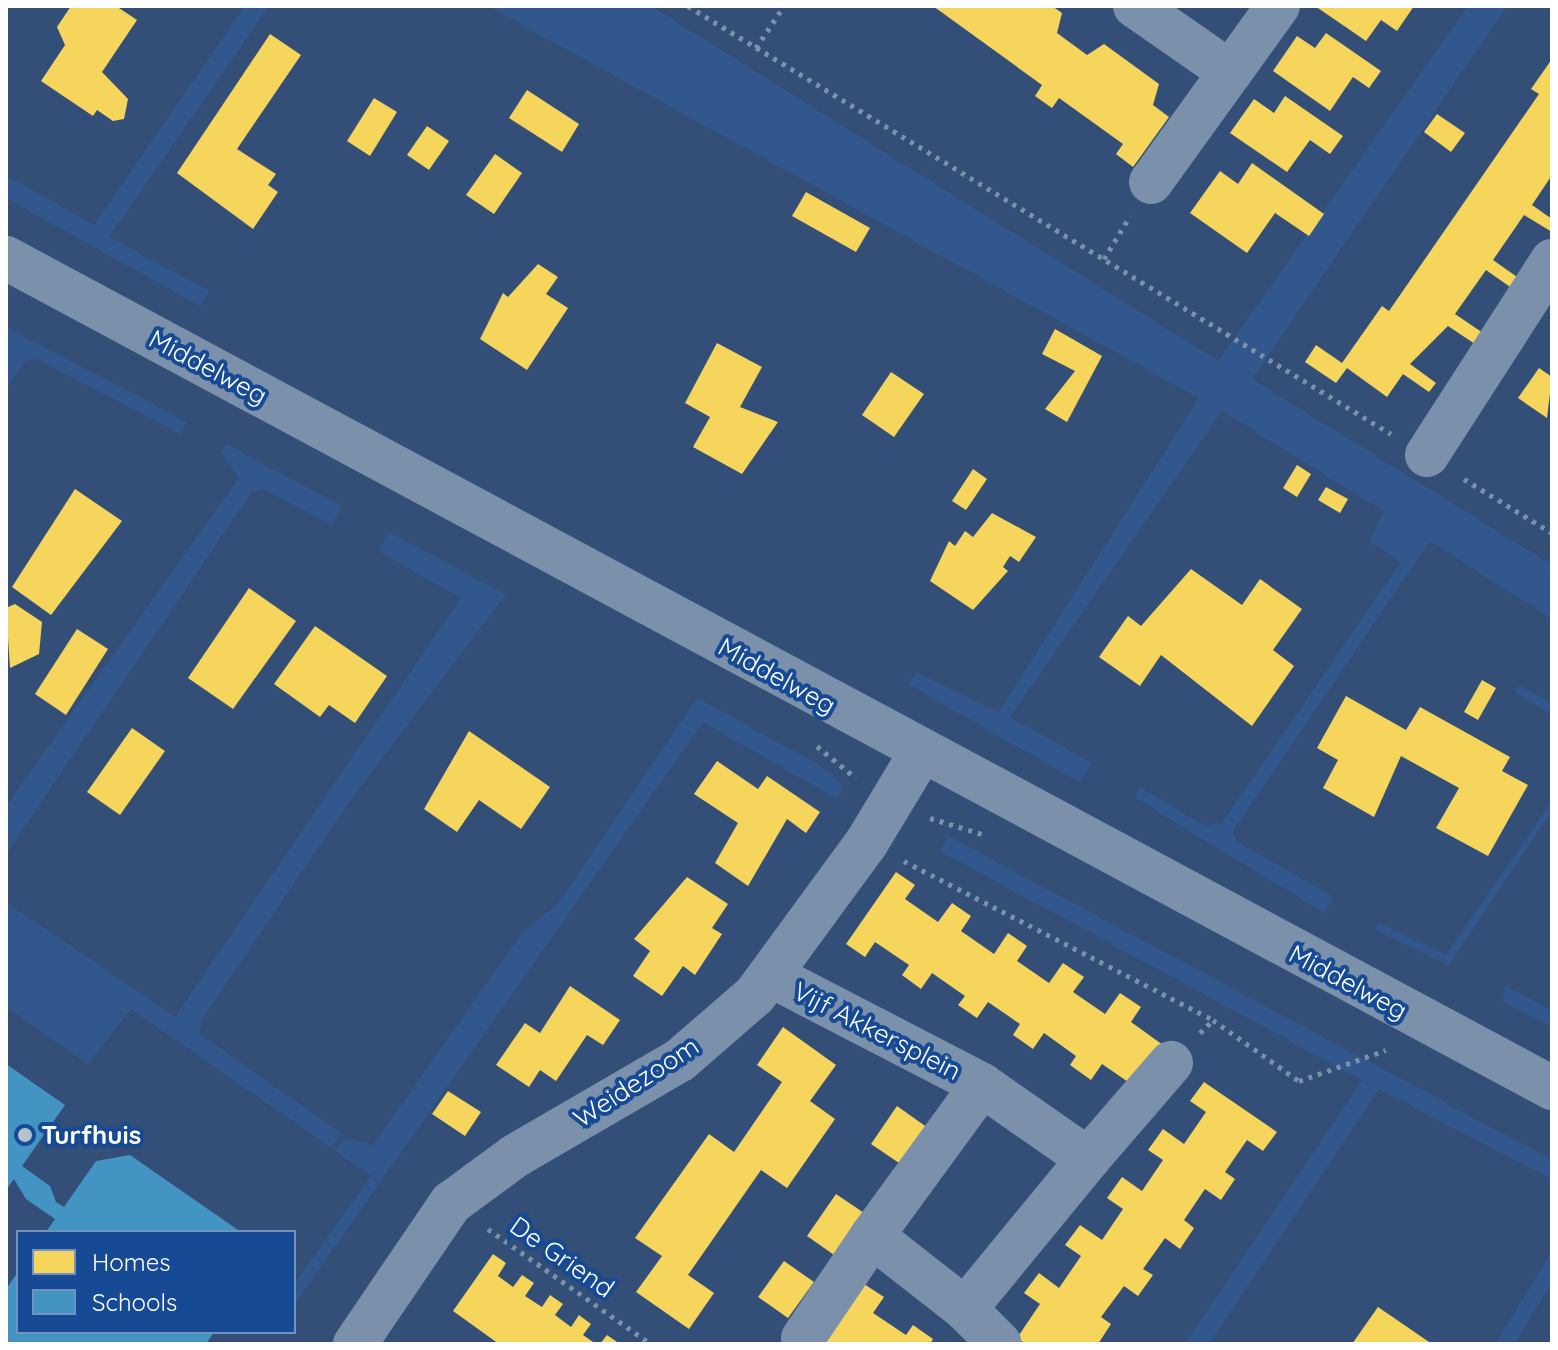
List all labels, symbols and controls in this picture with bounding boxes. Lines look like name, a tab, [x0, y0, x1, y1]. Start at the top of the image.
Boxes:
street label: Middelweg	[144, 323, 272, 411]
street label: Middelweg	[713, 631, 841, 721]
street label: Middelweg	[1284, 938, 1412, 1026]
street label: Vijf Akkersplein	[788, 975, 966, 1087]
street label: Weidezoom	[568, 1030, 704, 1134]
place label: Turfhuis	[41, 1119, 141, 1151]
marker: Turfhuis	[16, 1126, 34, 1144]
street label: De Griend	[504, 1210, 620, 1304]
legend	[16, 1230, 296, 1334]
text: Homes	[92, 1247, 170, 1277]
text: Schools	[92, 1287, 177, 1317]

